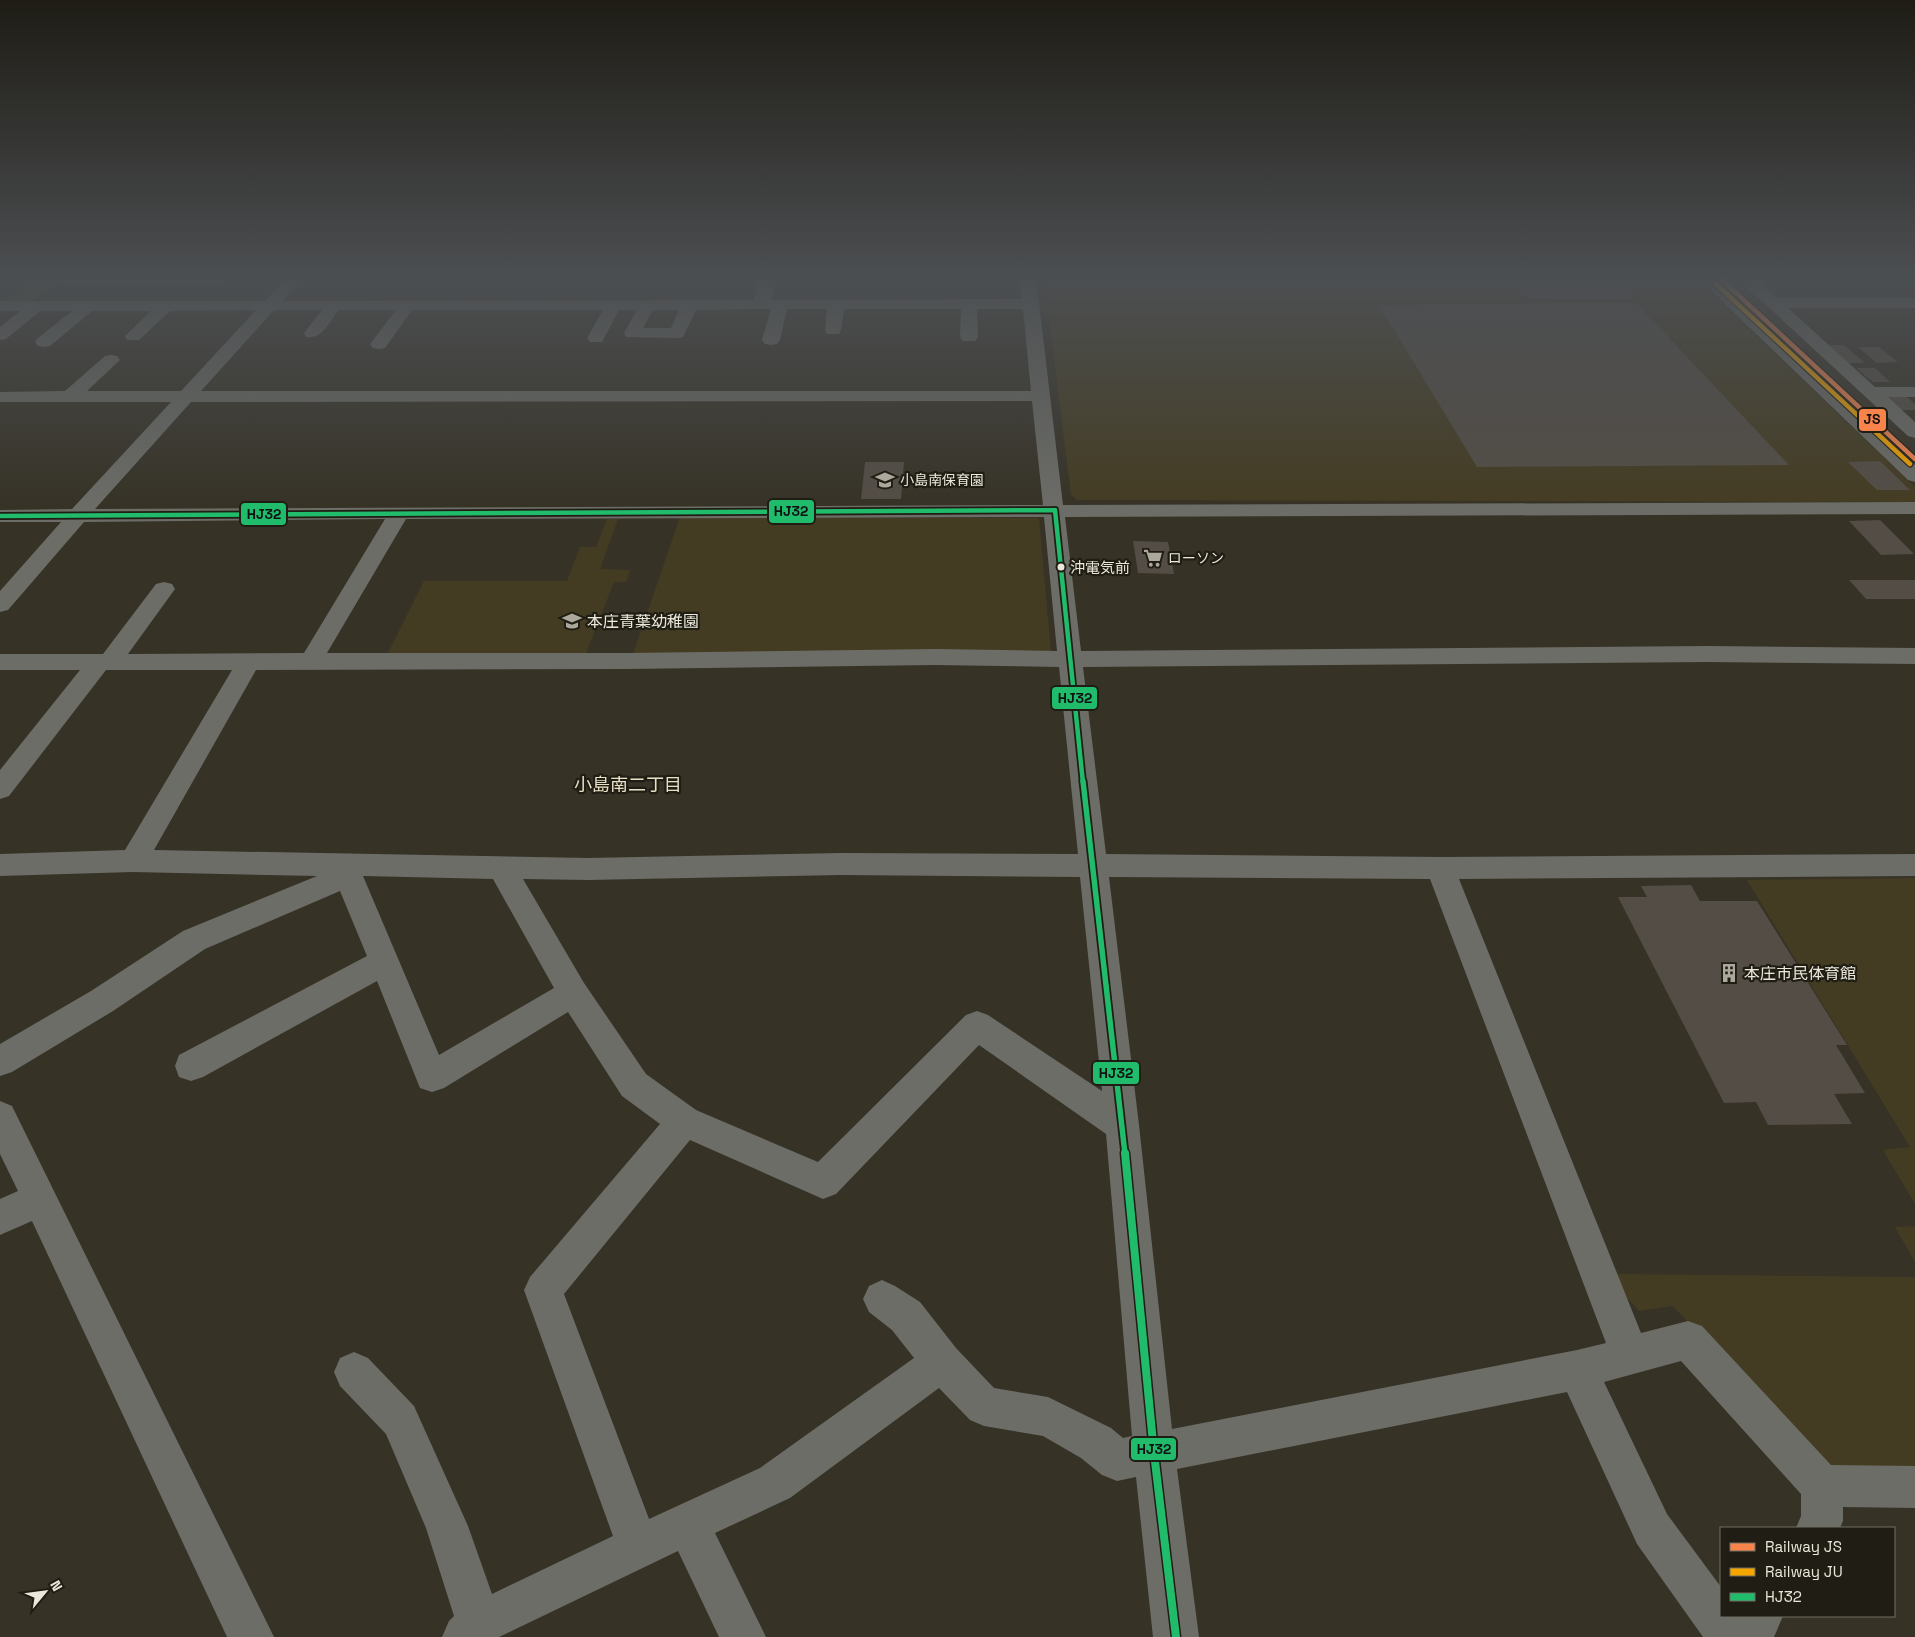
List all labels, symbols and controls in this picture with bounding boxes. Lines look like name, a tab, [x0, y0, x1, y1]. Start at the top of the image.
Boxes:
line badge: JS	[1858, 408, 1887, 432]
text: JS	[1863, 410, 1881, 428]
school or university icon: 小島南保育園	[874, 469, 896, 491]
place label: 小島南保育園	[900, 471, 984, 489]
line badge: HJ32	[768, 499, 815, 524]
line badge: HJ32	[240, 502, 287, 526]
text: HJ32	[774, 502, 808, 520]
text: HJ32	[247, 505, 281, 523]
supermarket icon: ローソン	[1142, 547, 1164, 569]
place label: ローソン	[1168, 549, 1224, 567]
place label: 沖電気前	[1070, 558, 1130, 577]
marker: 沖電気前	[1056, 562, 1066, 572]
school or university icon: 本庄青葉幼稚園	[561, 610, 583, 632]
place label: 本庄青葉幼稚園	[587, 611, 699, 632]
line badge: HJ32	[1051, 686, 1098, 710]
text: HJ32	[1058, 689, 1092, 707]
district label: 小島南二丁目	[574, 773, 682, 796]
building icon: 本庄市民体育館	[1718, 962, 1740, 984]
place label: 本庄市民体育館	[1744, 963, 1856, 984]
line badge: HJ32	[1092, 1061, 1140, 1085]
text: HJ32	[1099, 1064, 1133, 1082]
line badge: HJ32	[1130, 1437, 1177, 1461]
text: HJ32	[1137, 1440, 1171, 1458]
legend	[1720, 1527, 1895, 1617]
text: Railway JS	[1765, 1537, 1842, 1556]
text: Railway JU	[1765, 1562, 1843, 1581]
north arrow	[20, 1567, 70, 1617]
text: N	[46, 1577, 67, 1594]
text: HJ32	[1765, 1587, 1802, 1606]

